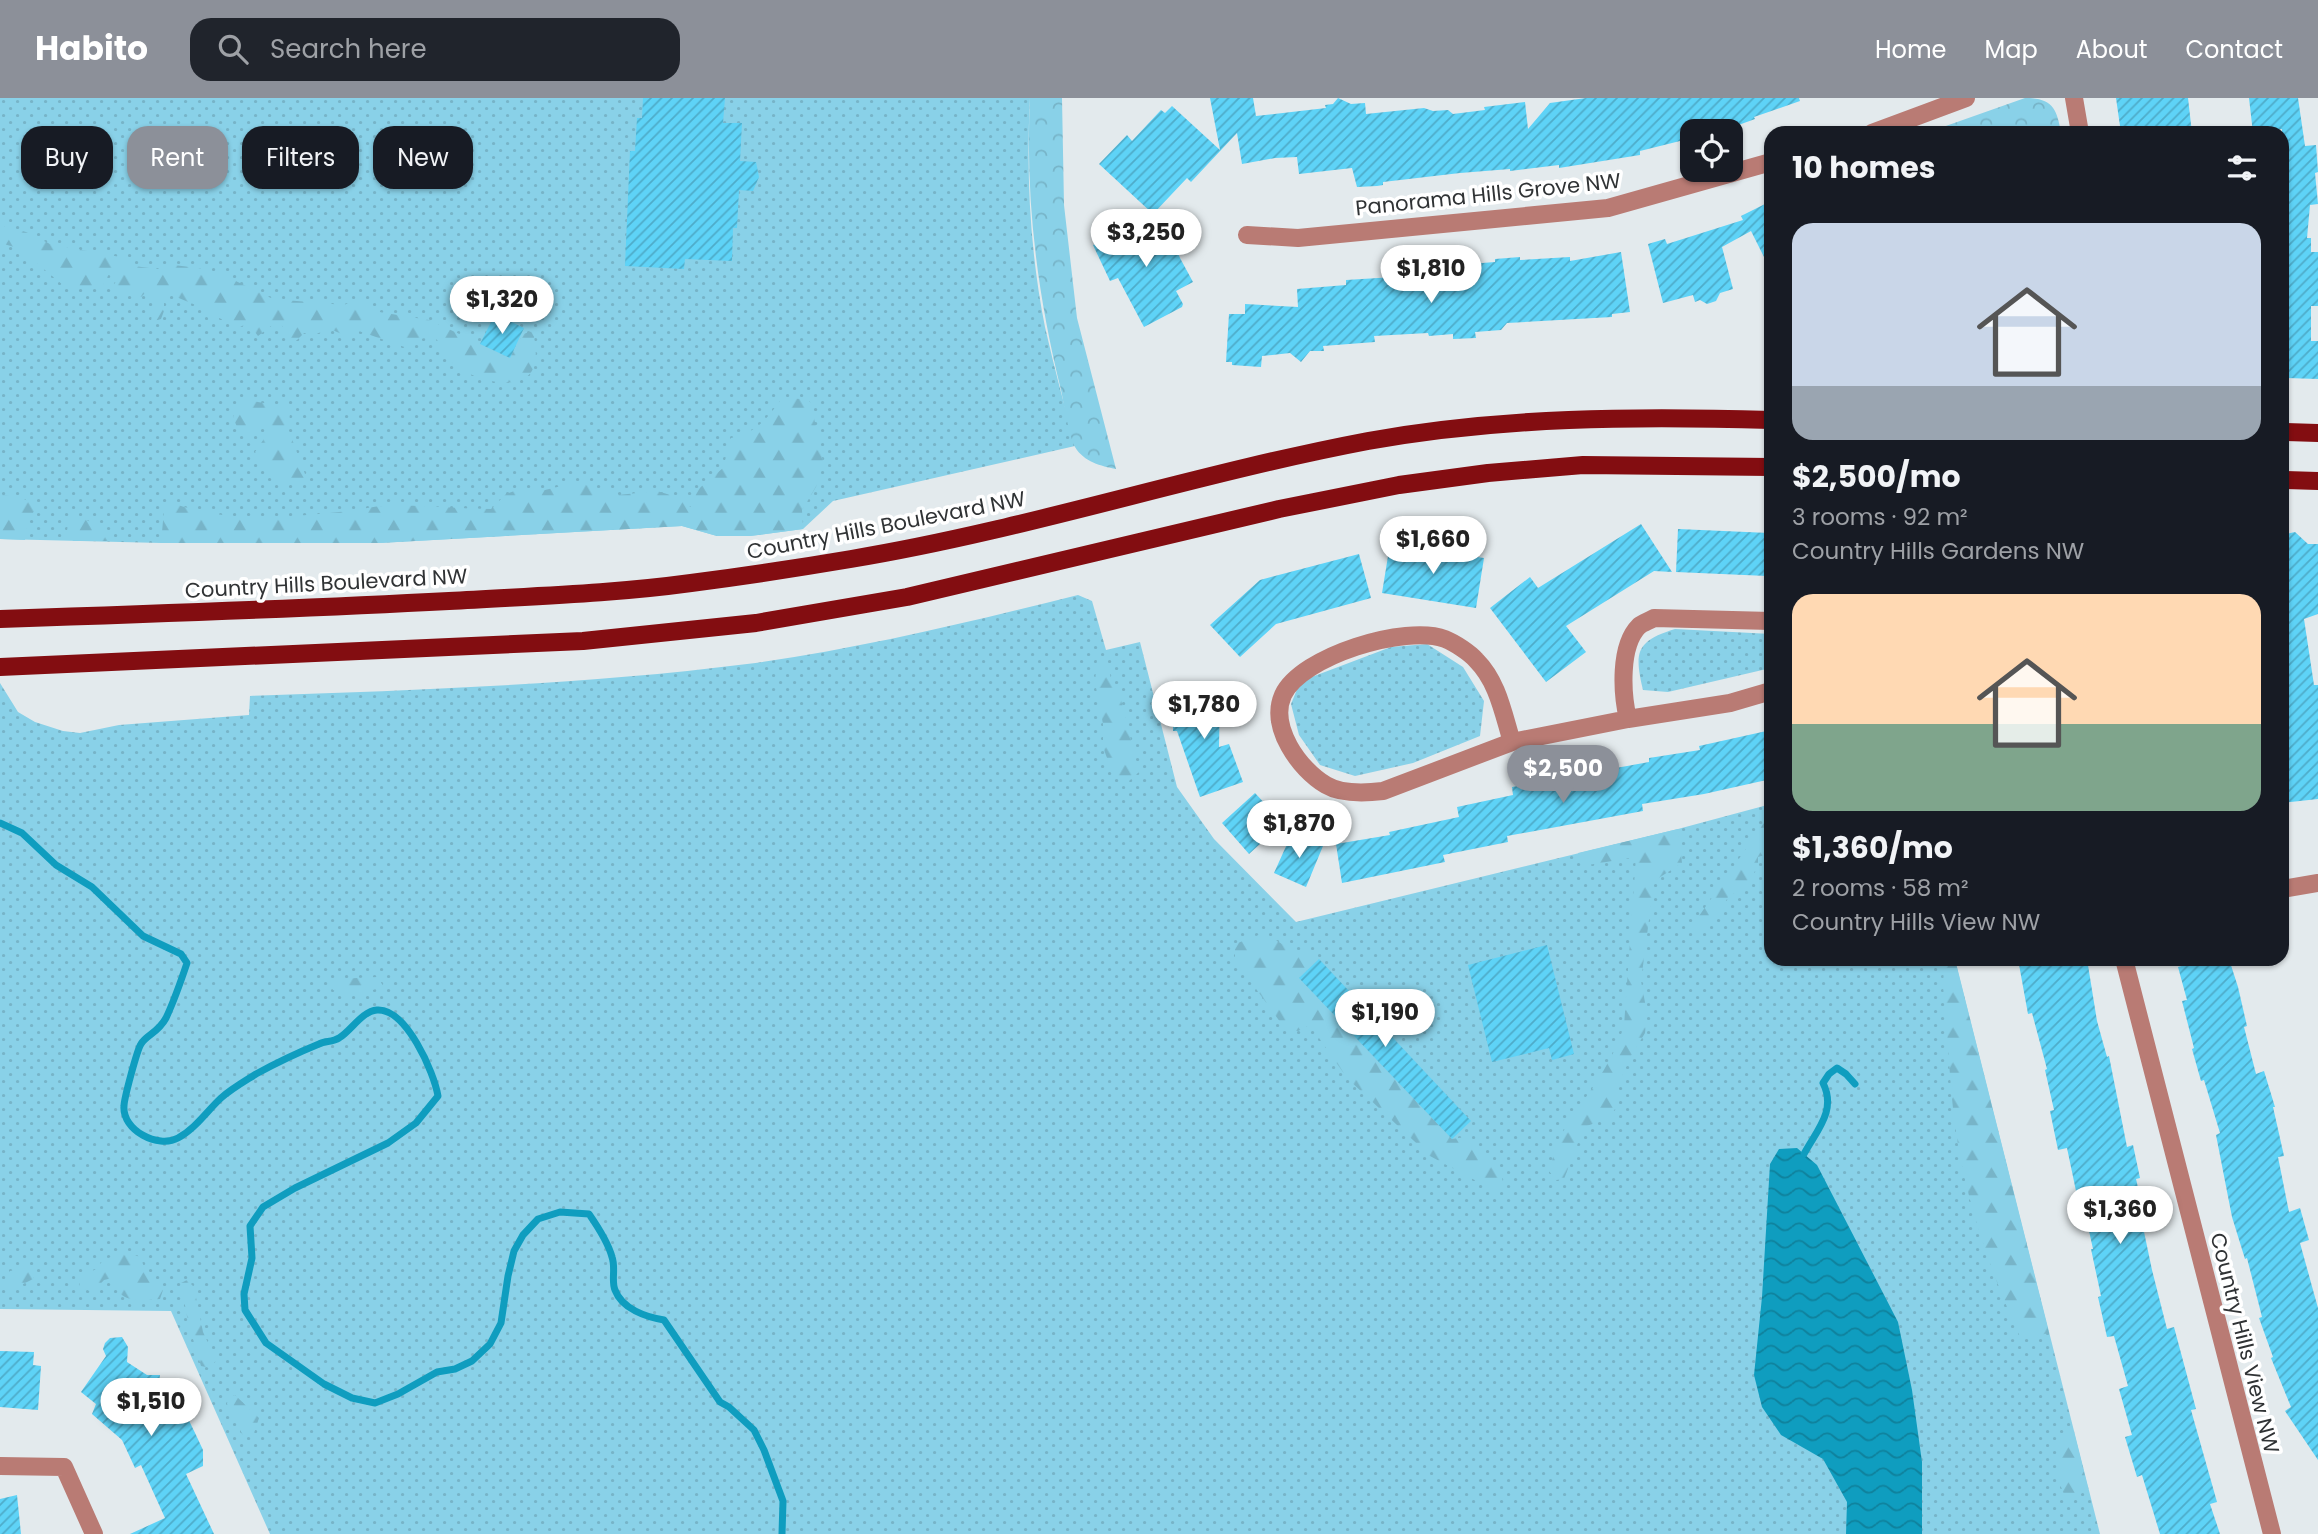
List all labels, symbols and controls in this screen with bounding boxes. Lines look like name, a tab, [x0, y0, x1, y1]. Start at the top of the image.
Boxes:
search box	[190, 18, 680, 81]
text: Habito	[35, 25, 148, 72]
icon: search	[214, 30, 252, 68]
text: Search here	[270, 31, 427, 67]
text: Home	[1875, 33, 1947, 66]
text: Map	[1985, 33, 2038, 66]
text: About	[2076, 33, 2147, 66]
text: Contact	[2185, 33, 2283, 66]
map controls	[1680, 119, 1743, 182]
button: locate	[1680, 119, 1743, 182]
chip: Buy	[21, 126, 113, 189]
chip: Rent	[127, 126, 228, 189]
chip: Filters	[242, 126, 359, 189]
chip: New	[373, 126, 473, 189]
text: 10 homes	[1792, 146, 1936, 189]
icon: filters	[2223, 149, 2261, 187]
street label: Panorama Hills Grove NW	[1354, 166, 1623, 222]
pin: $3,250	[1089, 209, 1203, 269]
text: $3,250	[1107, 216, 1185, 248]
pin: $1,810	[1374, 246, 1488, 305]
text: $1,810	[1397, 252, 1465, 284]
icon: home	[1964, 269, 2090, 395]
pin: $1,320	[445, 276, 559, 336]
text: $1,320	[466, 283, 538, 315]
text: $2,500/mo	[1792, 455, 1961, 498]
street label: Country Hills Boulevard NW	[744, 484, 1028, 566]
text: 3 rooms · 92 m²	[1792, 501, 1968, 533]
pin: $1,660	[1376, 517, 1490, 576]
text: $1,660	[1396, 523, 1470, 555]
text: Country Hills Gardens NW	[1792, 535, 2084, 567]
street label: Country Hills Boulevard NW	[184, 561, 468, 605]
icon: home	[1964, 640, 2090, 766]
pin: $1,780	[1147, 682, 1261, 741]
text: $1,780	[1168, 688, 1240, 720]
pin: $2,500	[1506, 746, 1620, 805]
text: $2,500	[1523, 752, 1603, 784]
pin: $1,870	[1242, 800, 1356, 860]
text: $1,870	[1263, 807, 1335, 839]
text: $1,360/mo	[1792, 826, 1953, 869]
text: 2 rooms · 58 m²	[1792, 872, 1969, 904]
text: Country Hills View NW	[1792, 906, 2040, 938]
pin: $1,190	[1328, 990, 1442, 1049]
text: $1,190	[1351, 996, 1419, 1028]
pin: $1,360	[2063, 1186, 2177, 1246]
text: $1,360	[2083, 1193, 2157, 1225]
street label: Country Hills View NW	[2204, 1230, 2287, 1457]
pin: $1,510	[94, 1378, 208, 1438]
text: $1,510	[117, 1385, 185, 1417]

